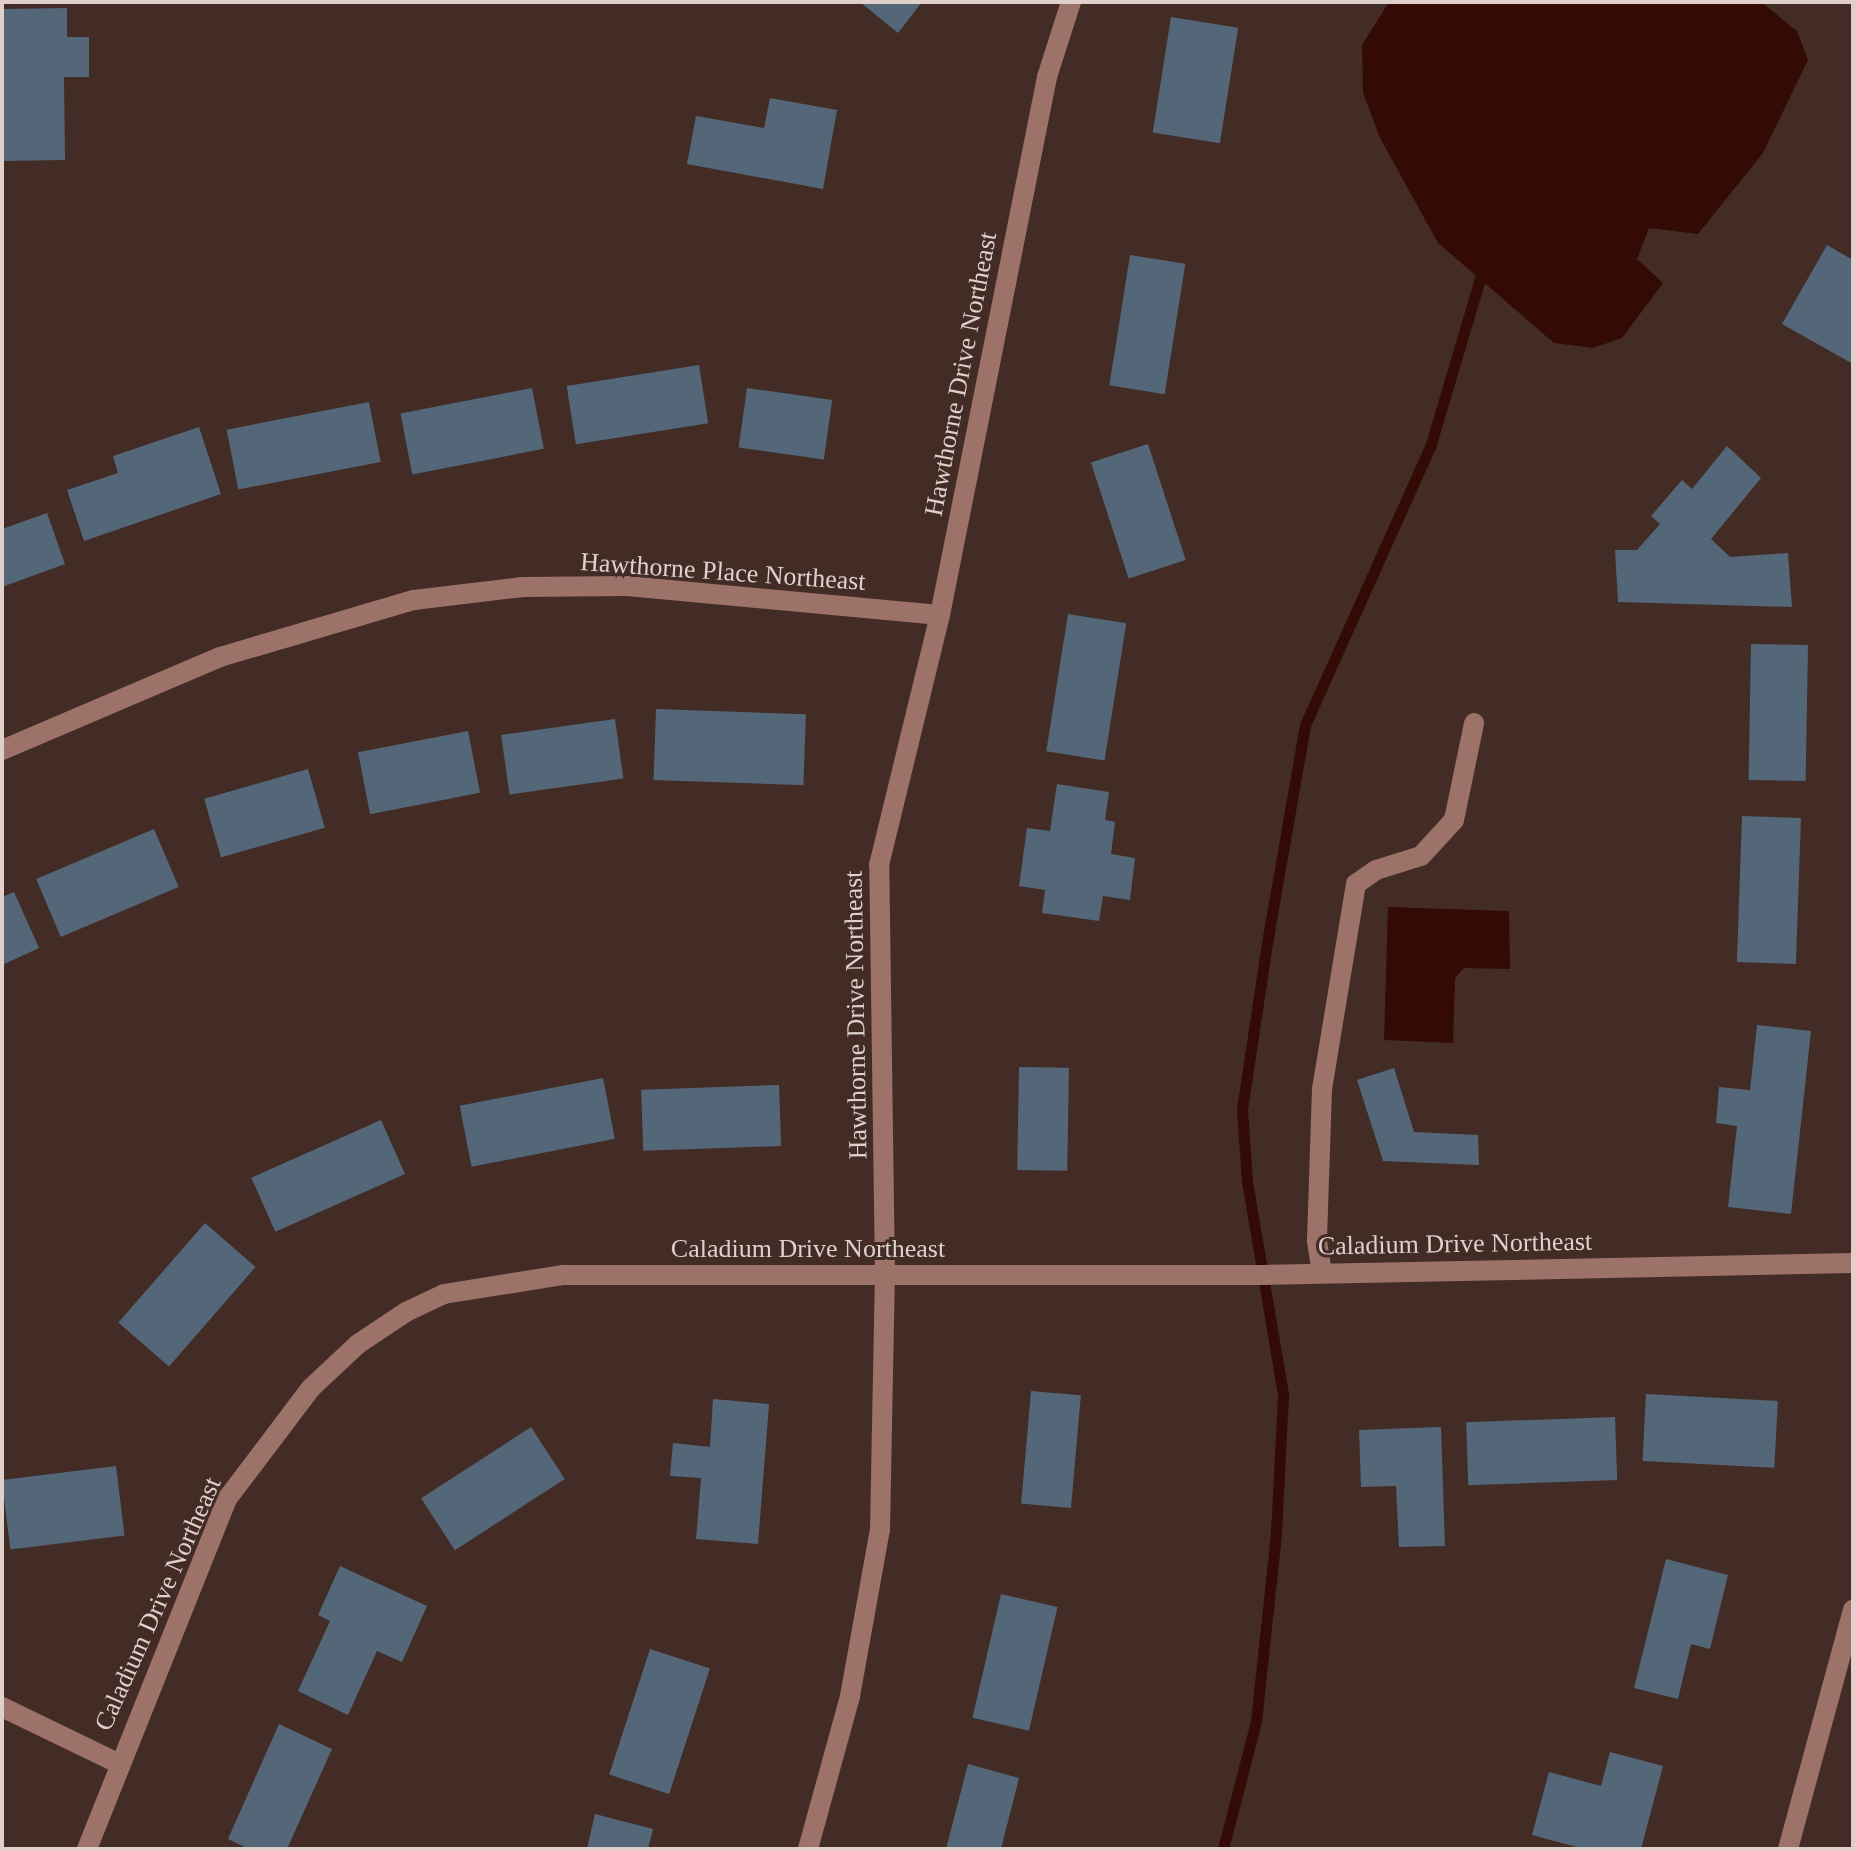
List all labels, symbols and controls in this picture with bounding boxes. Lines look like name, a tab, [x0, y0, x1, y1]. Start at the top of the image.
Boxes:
street label: Hawthorne Drive Northeast	[918, 229, 1004, 519]
street label: Hawthorne Place Northeast	[579, 546, 867, 598]
street label: Hawthorne Drive Northeast	[838, 870, 874, 1160]
street label: Caladium Drive Northeast	[1318, 1226, 1592, 1262]
street label: Caladium Drive Northeast	[671, 1233, 945, 1265]
street label: Caladium Drive Northeast	[88, 1472, 228, 1736]

